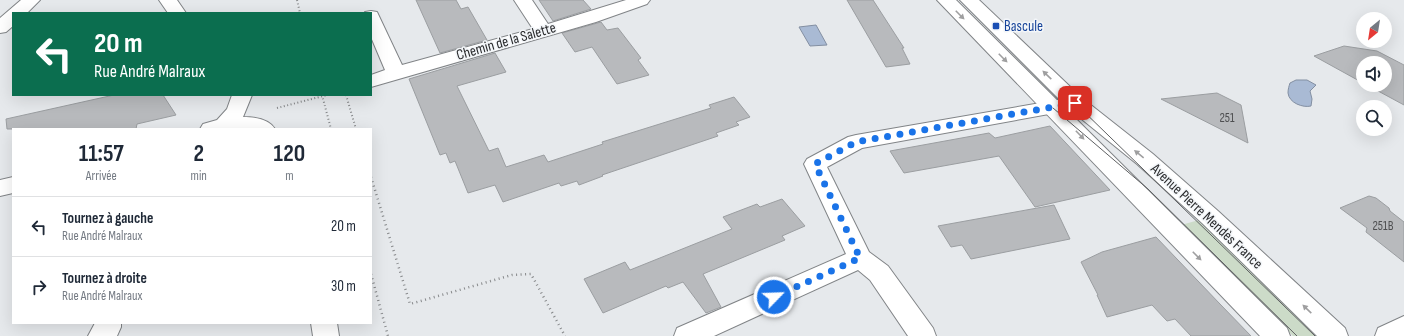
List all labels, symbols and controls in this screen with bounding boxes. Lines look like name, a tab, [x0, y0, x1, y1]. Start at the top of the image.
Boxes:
one-way arrow	[955, 10, 965, 20]
north arrow	[1356, 12, 1392, 48]
map controls	[1356, 12, 1392, 136]
place label: Bascule	[1004, 17, 1043, 36]
street label: Chemin de la Salette	[454, 18, 558, 65]
marker: Bascule	[991, 21, 1001, 31]
text: 20 m	[94, 27, 143, 60]
icon: left	[28, 28, 80, 80]
one-way arrow	[998, 53, 1007, 63]
button: sound	[1356, 56, 1392, 92]
text: Rue André Malraux	[94, 61, 205, 82]
one-way arrow	[1042, 71, 1052, 80]
pin	[1058, 86, 1092, 120]
icon: arrive	[1064, 92, 1086, 114]
button: search	[1356, 100, 1392, 136]
house number: 251	[1219, 110, 1235, 126]
one-way arrow	[1075, 131, 1084, 140]
text: 11:57	[79, 139, 124, 168]
text: 2	[193, 139, 204, 168]
text: 120	[274, 139, 305, 168]
one-way arrow	[1134, 150, 1145, 159]
street label: Avenue Pierre Mendès France	[1146, 159, 1267, 273]
text: Arrivée	[86, 168, 117, 184]
text: min	[191, 168, 207, 184]
text: m	[285, 168, 294, 184]
text: Tournez à gauche	[62, 209, 153, 228]
icon: left	[28, 216, 50, 238]
text: 20 m	[331, 217, 356, 236]
house number: 251B	[1373, 218, 1394, 234]
text: Rue André Malraux	[62, 228, 142, 244]
one-way arrow	[1192, 251, 1202, 261]
text: Tournez à droite	[62, 269, 147, 288]
icon: right	[28, 276, 50, 298]
position arrow	[753, 276, 795, 318]
text: 30 m	[331, 277, 356, 296]
text: Rue André Malraux	[62, 288, 142, 304]
one-way arrow	[1302, 304, 1312, 314]

